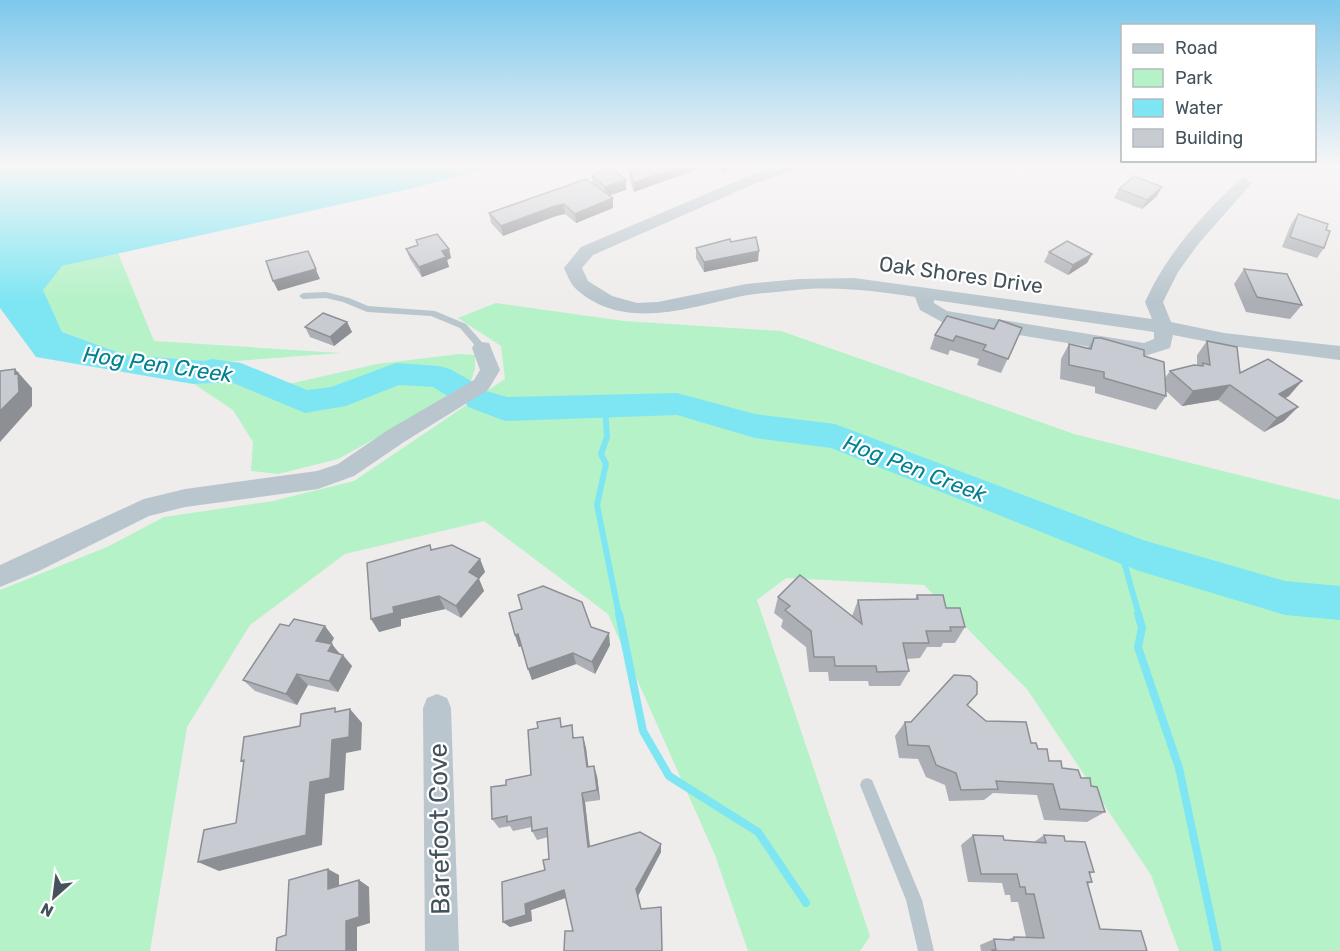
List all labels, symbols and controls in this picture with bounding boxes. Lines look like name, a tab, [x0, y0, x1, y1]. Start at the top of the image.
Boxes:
legend	[1121, 24, 1316, 162]
text: Road	[1175, 37, 1218, 59]
text: Park	[1175, 67, 1213, 89]
text: Water	[1175, 97, 1223, 119]
text: Building	[1175, 127, 1243, 149]
street label: Oak Shores Drive	[877, 251, 1045, 298]
water label: Hog Pen Creek	[81, 341, 235, 388]
water label: Hog Pen Creek	[840, 429, 991, 508]
street label: Barefoot Cove	[423, 743, 456, 915]
north arrow	[24, 867, 84, 927]
text: N	[38, 899, 57, 921]

